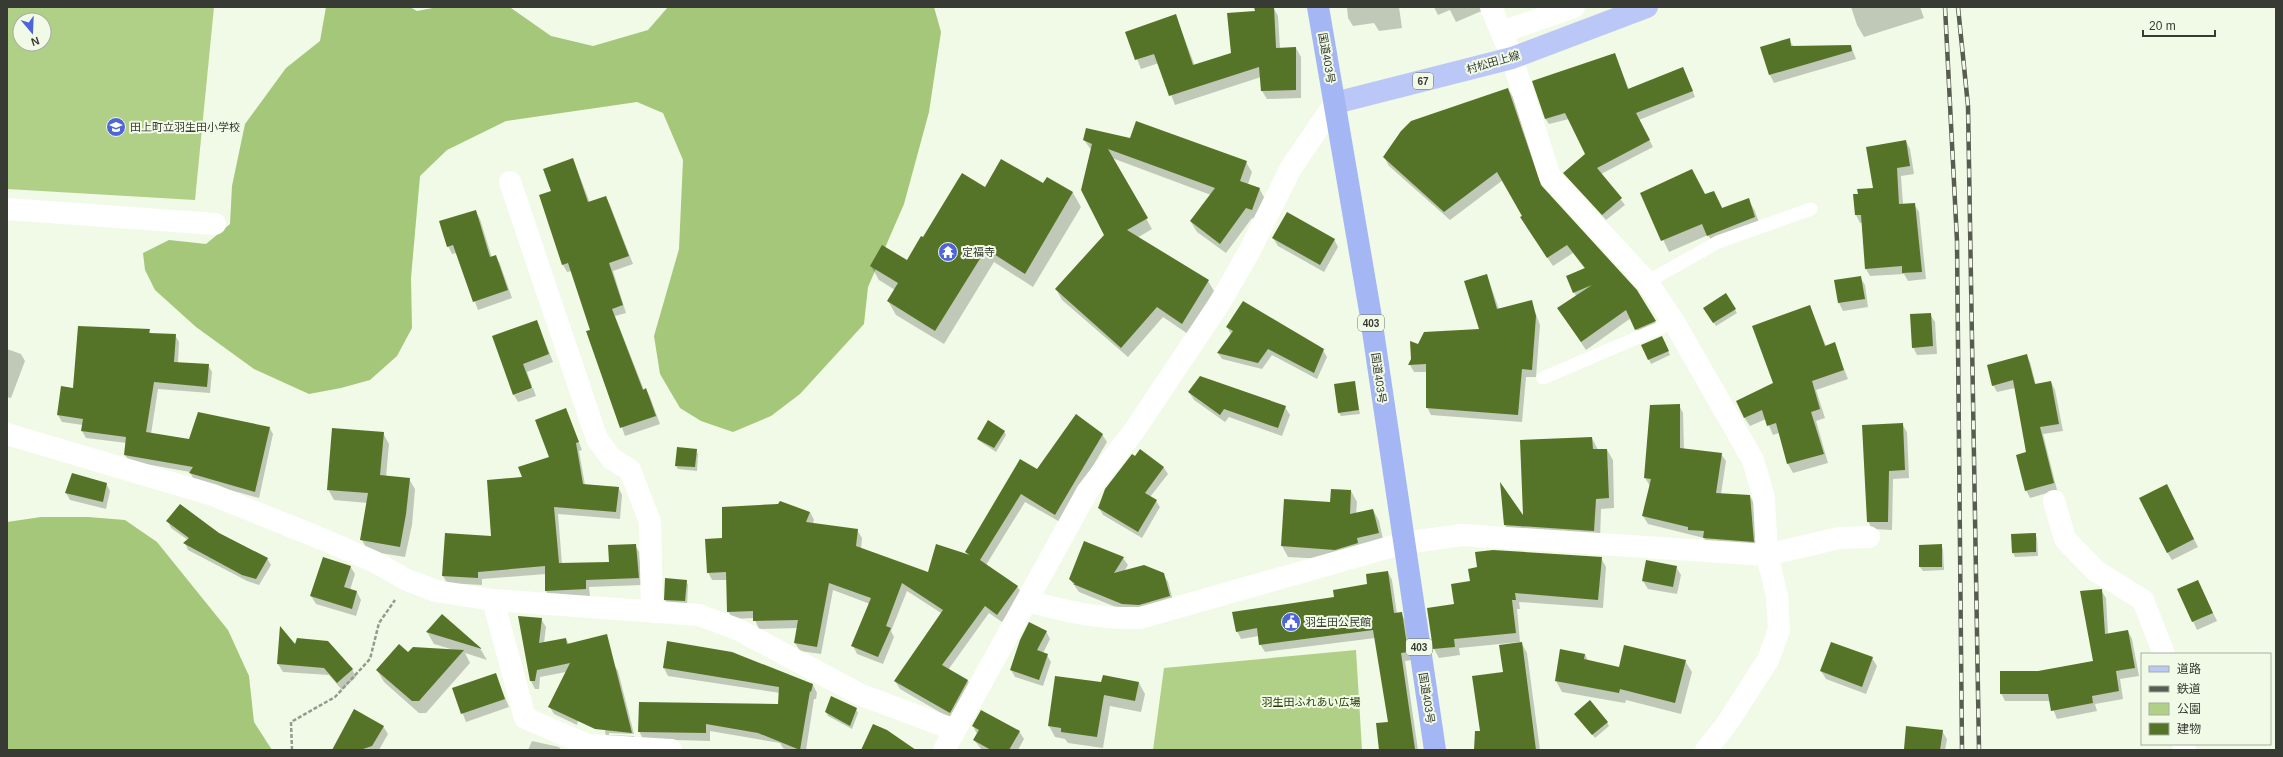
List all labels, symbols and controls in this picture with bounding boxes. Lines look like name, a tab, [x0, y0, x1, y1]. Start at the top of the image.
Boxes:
north arrow	[12, 12, 52, 52]
scale bar	[2143, 12, 2215, 38]
text: 20 m	[2149, 19, 2176, 33]
street label: 国道403号	[1317, 32, 1337, 84]
text: N	[29, 34, 41, 48]
street label: 村松田上線	[1465, 49, 1521, 75]
road number: 67	[1413, 73, 1433, 89]
school or university icon: 田上町立羽生田小学校	[105, 116, 127, 138]
place label: 田上町立羽生田小学校	[130, 121, 240, 133]
temple icon: 定福寺	[937, 241, 959, 263]
place label: 定福寺	[962, 246, 995, 258]
road number: 403	[1358, 315, 1384, 331]
street label: 国道403号	[1369, 352, 1389, 404]
public building icon: 羽生田公民館	[1280, 611, 1302, 633]
place label: 羽生田公民館	[1305, 616, 1371, 628]
road number: 403	[1406, 639, 1432, 655]
legend	[2141, 653, 2271, 745]
text: 道路	[2177, 662, 2201, 676]
street label: 国道403号	[1417, 672, 1437, 724]
text: 鉄道	[2177, 682, 2201, 696]
park label: 羽生田ふれあい広場	[1262, 696, 1361, 708]
text: 公園	[2177, 702, 2201, 716]
text: 建物	[2177, 722, 2201, 736]

